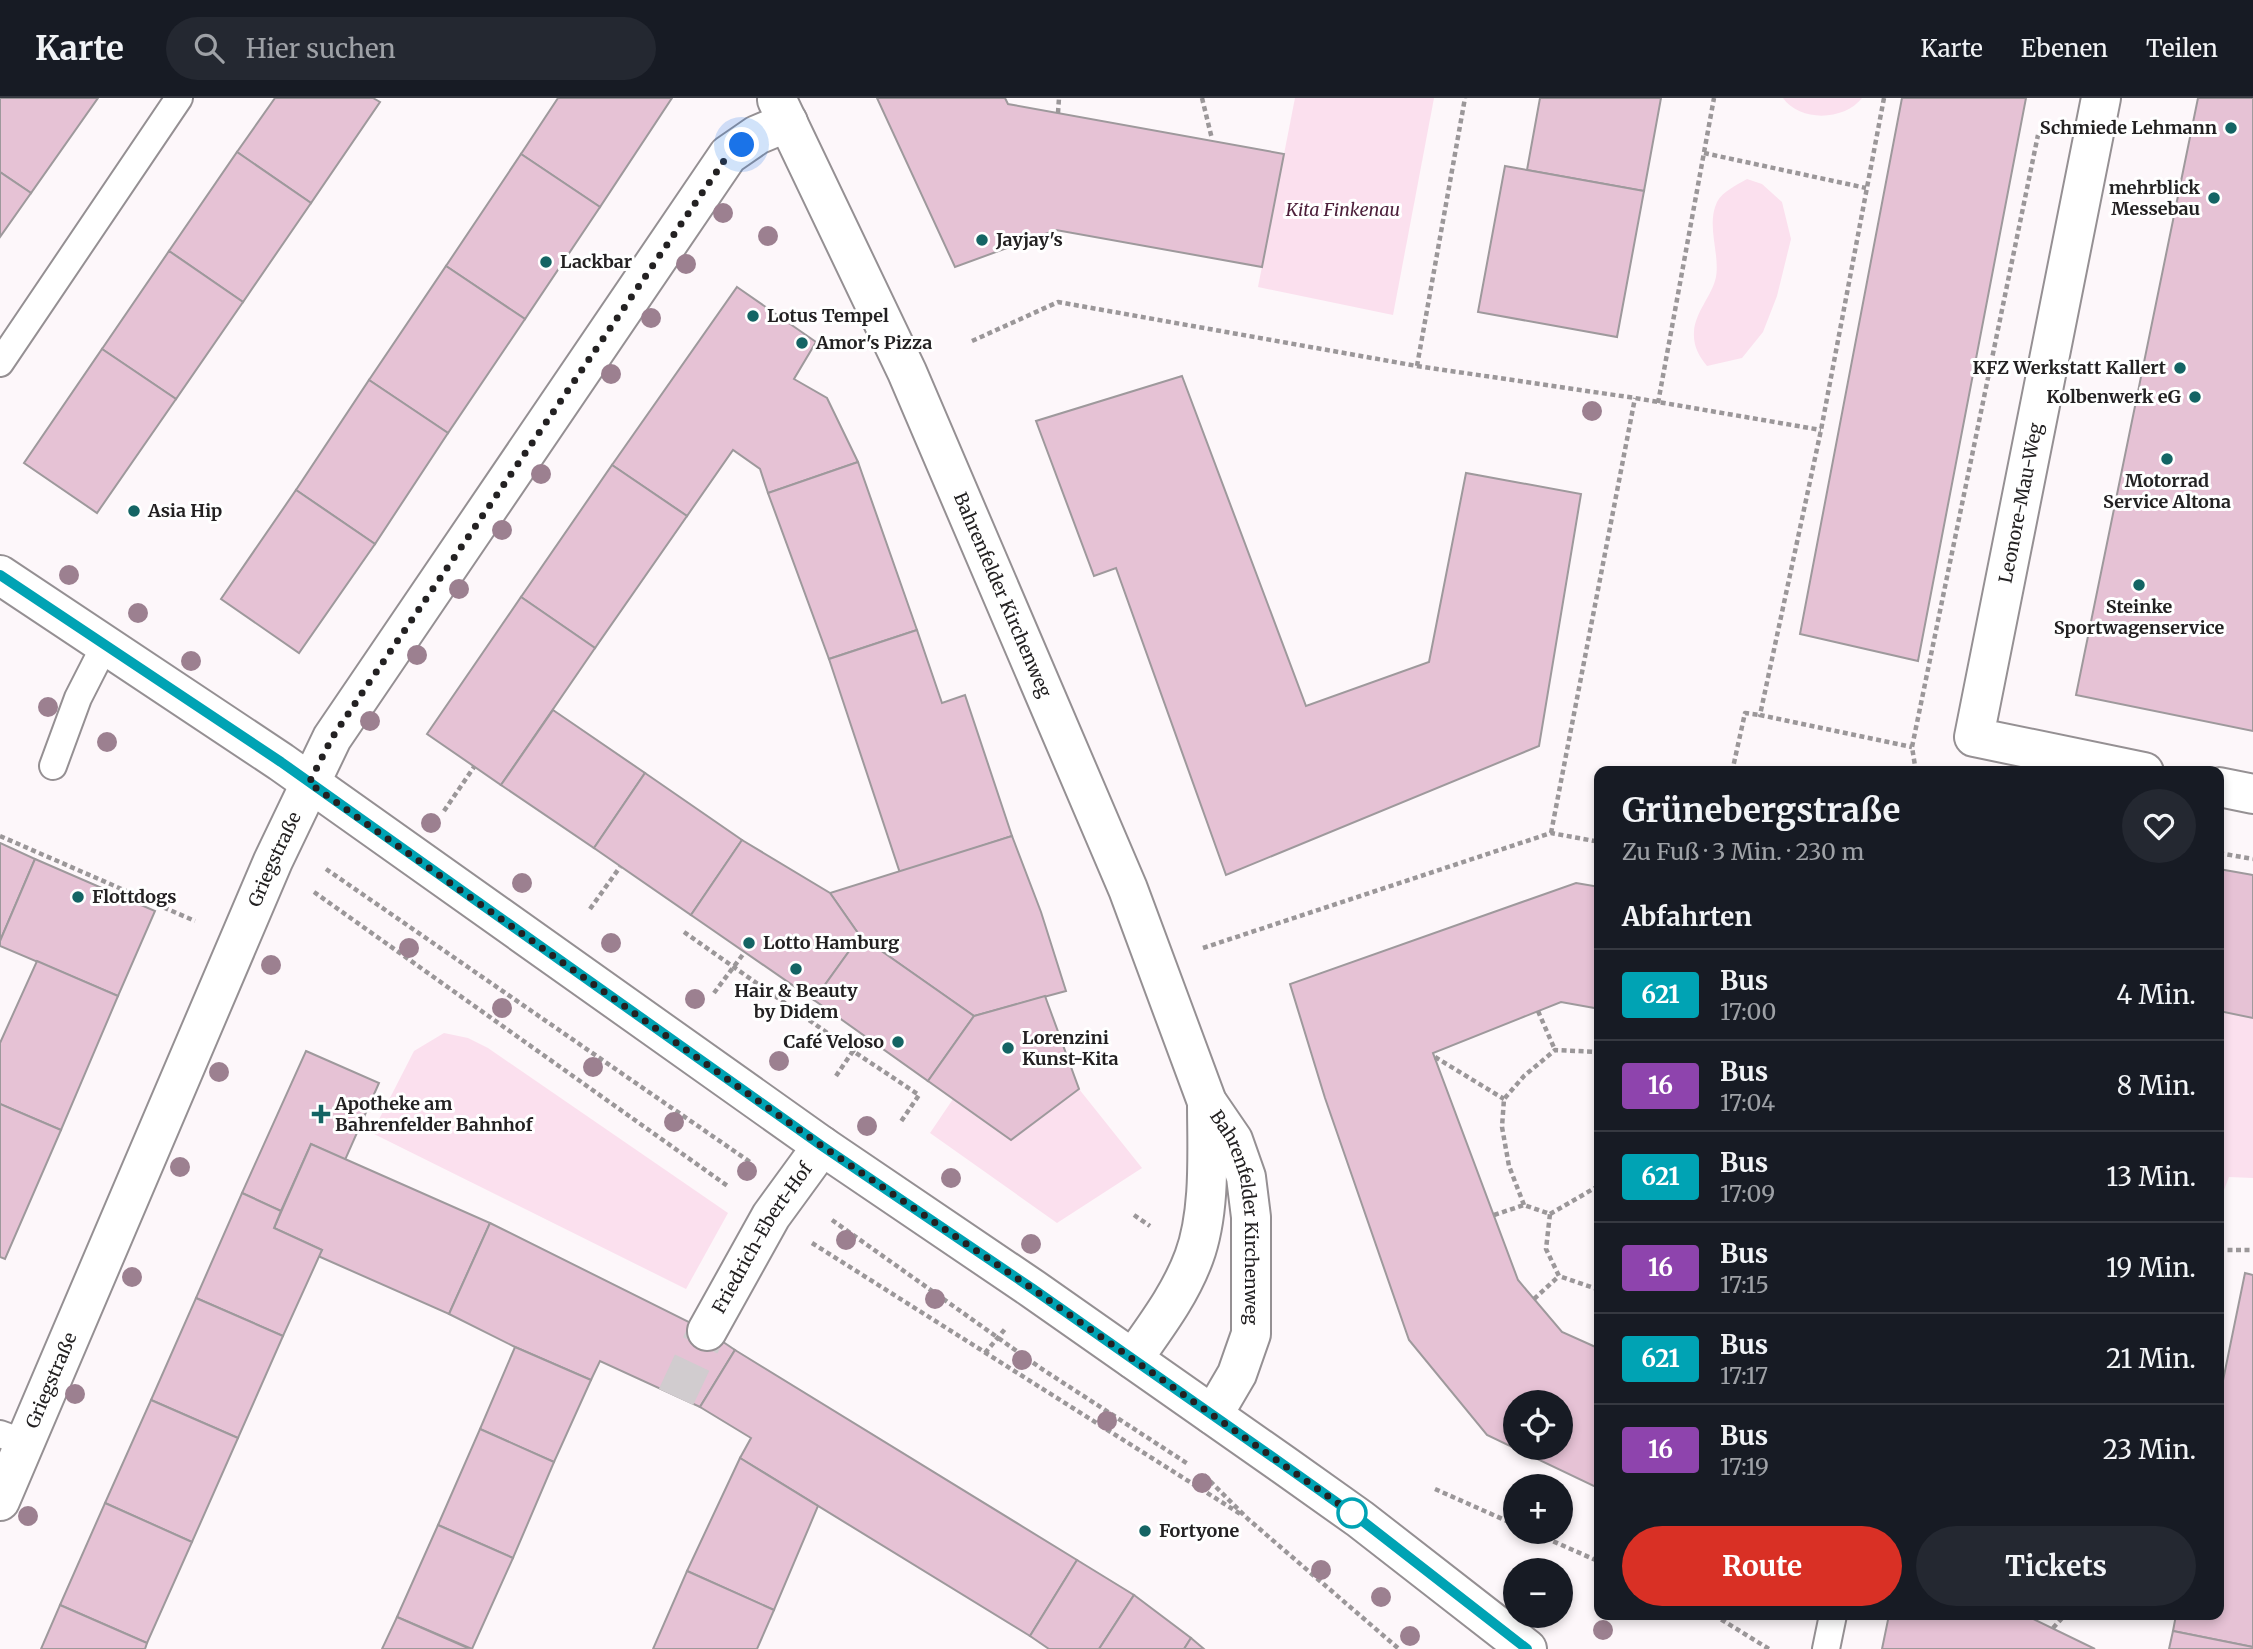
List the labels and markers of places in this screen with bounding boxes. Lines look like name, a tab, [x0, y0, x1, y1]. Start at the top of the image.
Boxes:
place label: Schmiede Lehmann	[2040, 116, 2217, 139]
marker: Schmiede Lehmann	[2223, 120, 2239, 136]
place label: mehrblick Messebau	[2109, 176, 2200, 220]
marker: mehrblick Messebau	[2206, 190, 2222, 206]
place label: Jayjay's	[995, 228, 1063, 251]
marker: Jayjay's	[974, 232, 990, 248]
place label: Lackbar	[560, 250, 632, 273]
marker: Lackbar	[538, 254, 554, 270]
place label: Lotus Tempel	[767, 304, 889, 327]
marker: Lotus Tempel	[745, 308, 761, 324]
place label: Amor's Pizza	[815, 331, 932, 354]
marker: Amor's Pizza	[794, 335, 810, 351]
place label: KFZ Werkstatt Kallert	[1973, 356, 2167, 379]
marker: KFZ Werkstatt Kallert	[2172, 360, 2188, 376]
place label: Kolbenwerk eG	[2046, 385, 2181, 408]
marker: Kolbenwerk eG	[2187, 389, 2203, 405]
marker: Motorrad Service Altona	[2159, 451, 2175, 467]
place label: Motorrad Service Altona	[2103, 469, 2231, 513]
place label: Asia Hip	[147, 499, 222, 522]
marker: Asia Hip	[126, 503, 142, 519]
marker: Steinke Sportwagenservice	[2131, 577, 2147, 593]
place label: Steinke Sportwagenservice	[2054, 595, 2225, 639]
place label: Flottdogs	[92, 885, 177, 908]
marker: Flottdogs	[70, 889, 86, 905]
place label: Lotto Hamburg	[763, 931, 899, 954]
marker: Lotto Hamburg	[741, 935, 757, 951]
marker: Hair & Beauty by Didem	[788, 961, 804, 977]
place label: Hair & Beauty by Didem	[734, 979, 858, 1023]
place label: Lorenzini Kunst-Kita	[1022, 1026, 1119, 1070]
place label: Café Veloso	[784, 1030, 884, 1053]
marker: Café Veloso	[890, 1034, 906, 1050]
marker: Lorenzini Kunst-Kita	[1000, 1040, 1016, 1056]
place label: Apotheke am Bahrenfelder Bahnhof	[334, 1092, 533, 1136]
marker: Apotheke am Bahrenfelder Bahnhof	[313, 1106, 329, 1122]
unlabelled marker	[1337, 1498, 1367, 1528]
place label: Fortyone	[1159, 1519, 1240, 1542]
marker: Fortyone	[1137, 1523, 1153, 1539]

